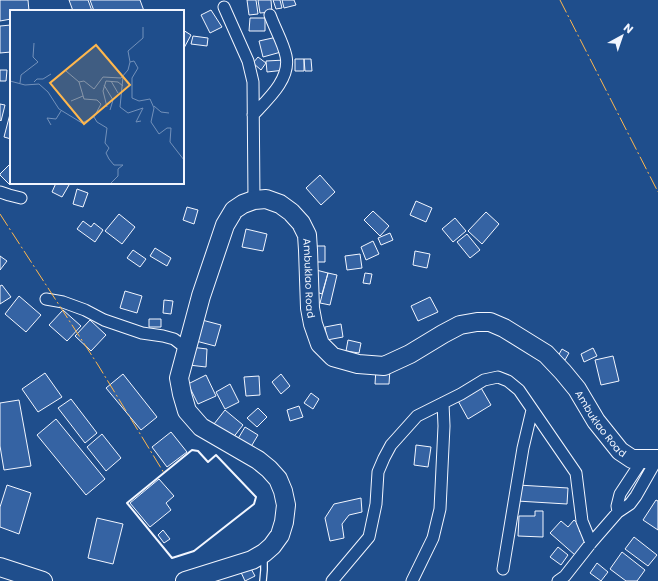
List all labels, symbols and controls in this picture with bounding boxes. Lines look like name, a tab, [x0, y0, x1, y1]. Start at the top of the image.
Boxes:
inset map	[10, 10, 184, 184]
north arrow	[602, 16, 642, 56]
text: N	[620, 20, 637, 37]
street label: Ambuklao Road	[300, 238, 319, 319]
street label: Ambuklao Road	[572, 387, 629, 461]

